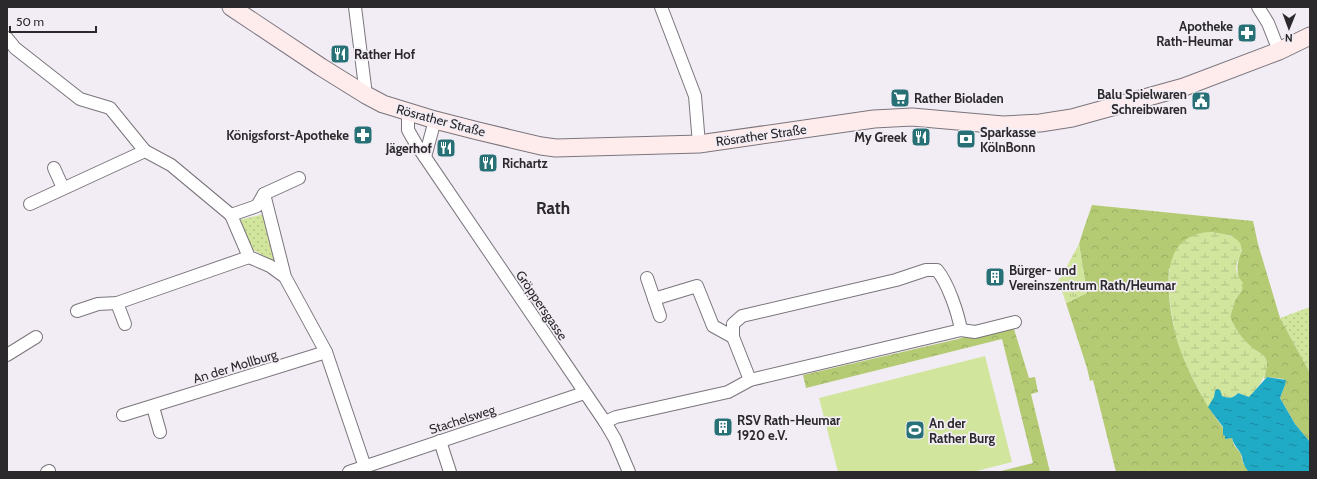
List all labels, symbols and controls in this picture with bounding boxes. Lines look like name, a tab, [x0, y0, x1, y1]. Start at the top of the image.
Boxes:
scale bar	[10, 8, 96, 34]
north arrow	[1269, 8, 1309, 48]
text: 50 m	[16, 14, 44, 29]
place label: Apotheke Rath-Heumar	[1156, 18, 1234, 49]
pharmacy icon: Apotheke Rath-Heumar	[1236, 22, 1258, 44]
text: N	[1285, 31, 1293, 45]
restaurant icon: Rather Hof	[329, 43, 351, 65]
place label: Rather Hof	[354, 46, 416, 62]
place label: Balu Spielwaren Schreibwaren	[1097, 86, 1187, 117]
supermarket icon: Rather Bioladen	[889, 87, 911, 109]
place label: Rather Bioladen	[914, 90, 1004, 106]
public building icon: Balu Spielwaren Schreibwaren	[1190, 90, 1212, 112]
street label: Rösrather Straße	[395, 100, 488, 140]
street label: Rösrather Straße	[715, 121, 808, 149]
pharmacy icon: Königsforst-Apotheke	[352, 124, 374, 146]
place label: Sparkasse KölnBonn	[980, 124, 1036, 155]
restaurant icon: My Greek	[910, 126, 932, 148]
place label: Königsforst-Apotheke	[226, 127, 349, 143]
bank icon: Sparkasse KölnBonn	[955, 128, 977, 150]
place label: My Greek	[854, 129, 908, 145]
restaurant icon: Jägerhof	[435, 137, 457, 159]
place label: Jägerhof	[385, 140, 433, 156]
restaurant icon: Richartz	[477, 152, 499, 174]
place label: Richartz	[502, 155, 548, 171]
district label: Rath	[536, 198, 570, 218]
place label: Bürger- und Vereinszentrum Rath/Heumar	[1009, 262, 1176, 293]
building icon: Bürger- und Vereinszentrum Rath/Heumar	[984, 266, 1006, 288]
street label: Gröppersgasse	[513, 267, 571, 343]
street label: An der Mollburg	[191, 345, 280, 386]
street label: Stachelsweg	[427, 401, 498, 437]
place label: RSV Rath-Heumar 1920 e.V.	[737, 412, 841, 443]
place label: An der Rather Burg	[929, 415, 995, 446]
building icon: RSV Rath-Heumar 1920 e.V.	[712, 416, 734, 438]
sports icon: An der Rather Burg	[904, 419, 926, 441]

